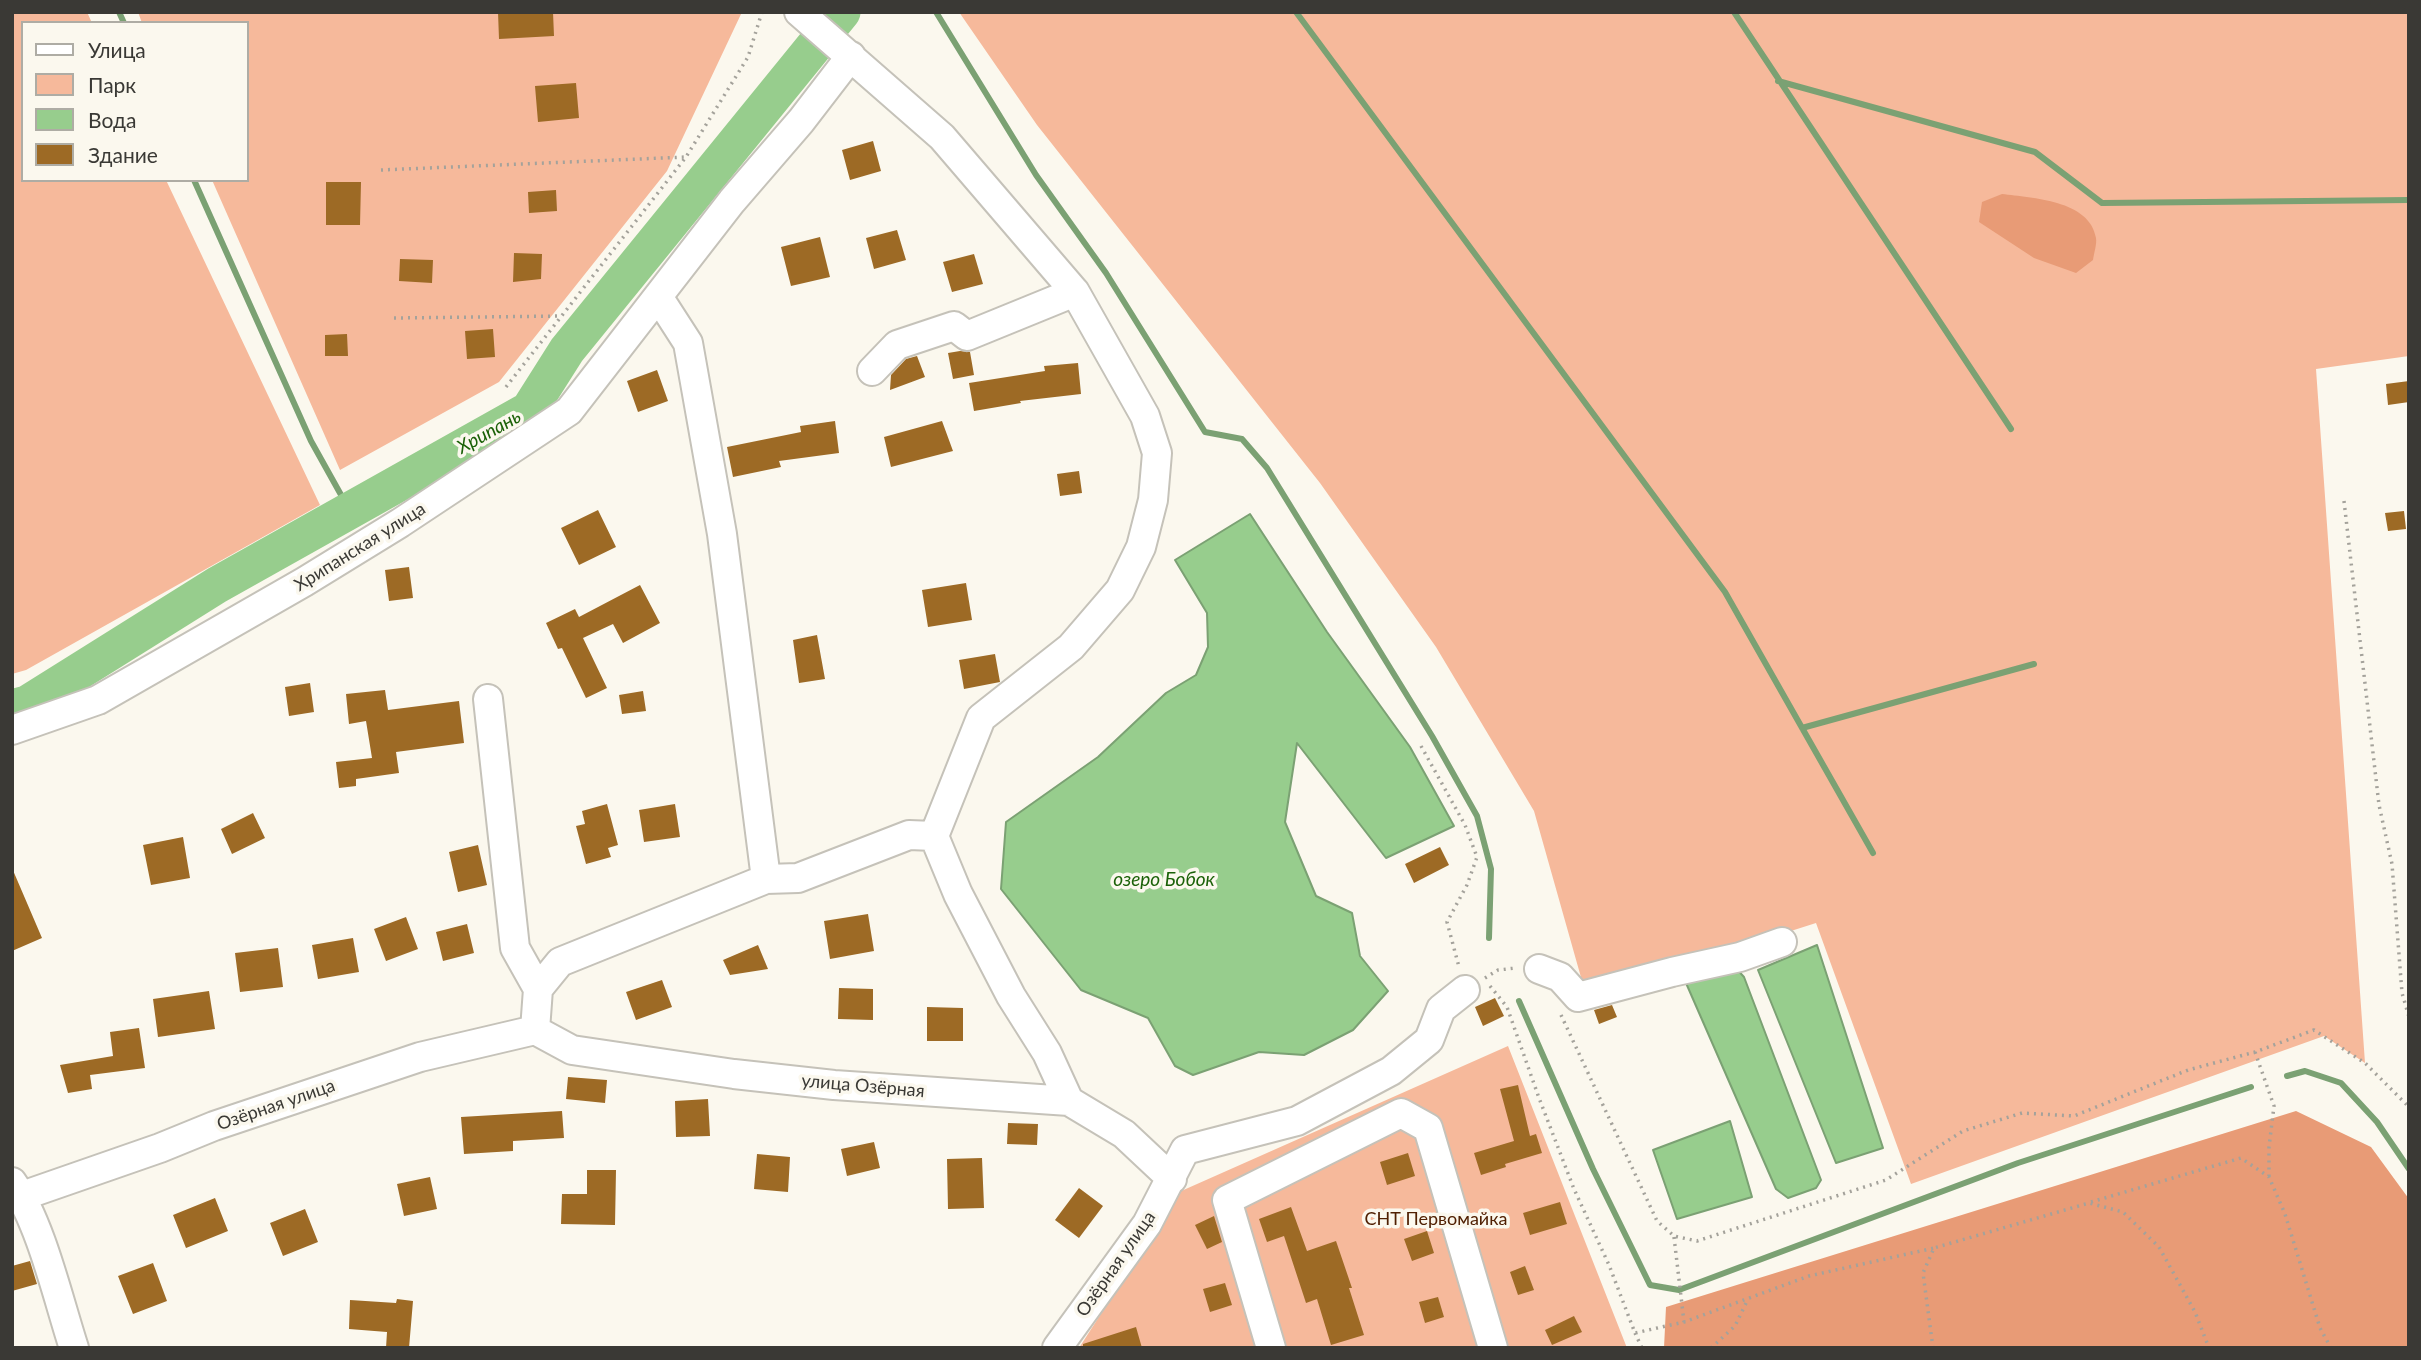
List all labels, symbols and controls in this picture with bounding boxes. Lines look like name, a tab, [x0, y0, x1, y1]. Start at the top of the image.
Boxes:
legend	[21, 21, 248, 182]
text: Улица	[88, 37, 146, 62]
text: Парк	[88, 72, 136, 97]
text: Вода	[88, 107, 136, 132]
text: Здание	[88, 142, 158, 167]
water label: Хрипань	[453, 405, 525, 459]
street label: Хрипанская улица	[290, 498, 430, 596]
water label: озеро Бобок	[1113, 869, 1215, 891]
street label: улица Озёрная	[801, 1070, 925, 1102]
street label: Озёрная улица	[214, 1075, 338, 1135]
street label: Озёрная улица	[1072, 1207, 1160, 1321]
park label: СНТ Первомайка	[1365, 1208, 1507, 1230]

